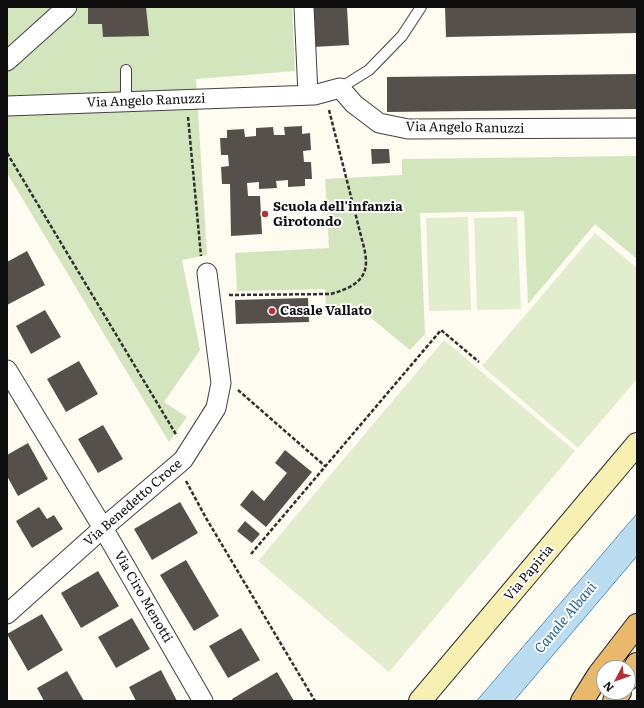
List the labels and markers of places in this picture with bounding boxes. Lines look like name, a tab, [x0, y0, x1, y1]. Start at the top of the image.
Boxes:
place label: Scuola dell'infanzia Girotondo	[273, 199, 403, 230]
marker: Scuola dell'infanzia Girotondo	[260, 209, 270, 219]
place label: Casale Vallato	[280, 303, 372, 319]
marker: Casale Vallato	[267, 306, 277, 316]

